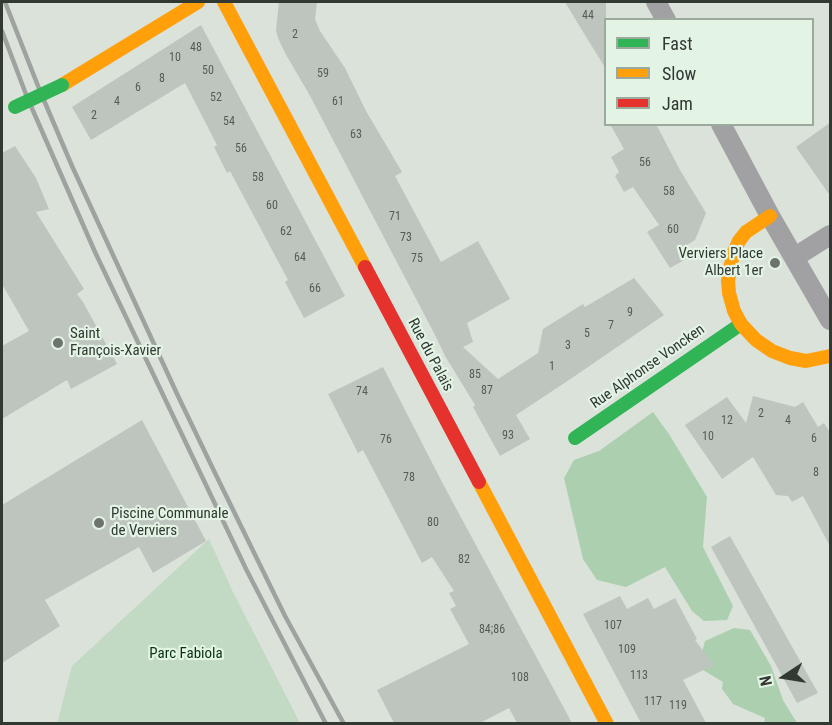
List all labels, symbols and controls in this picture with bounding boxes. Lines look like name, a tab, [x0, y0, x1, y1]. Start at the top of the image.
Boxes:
house number: 44	[582, 9, 594, 23]
legend	[604, 18, 814, 126]
house number: 2	[292, 28, 298, 42]
text: Fast	[662, 33, 693, 54]
house number: 48	[190, 41, 202, 55]
house number: 10	[169, 51, 181, 65]
text: Slow	[662, 63, 696, 84]
house number: 50	[202, 64, 214, 78]
house number: 59	[317, 67, 329, 81]
house number: 8	[159, 72, 165, 86]
house number: 6	[135, 81, 141, 95]
house number: 52	[210, 91, 222, 105]
text: Jam	[662, 93, 693, 114]
house number: 4	[114, 95, 120, 109]
house number: 61	[332, 95, 344, 109]
house number: 2	[91, 109, 97, 123]
house number: 54	[223, 115, 235, 129]
house number: 63	[350, 128, 362, 142]
house number: 56	[235, 142, 247, 156]
house number: 56	[639, 156, 651, 170]
house number: 58	[252, 171, 264, 185]
house number: 58	[663, 185, 675, 199]
house number: 60	[266, 199, 278, 213]
house number: 71	[389, 210, 401, 224]
house number: 60	[667, 223, 679, 237]
house number: 62	[280, 225, 292, 239]
house number: 73	[400, 231, 412, 245]
place label: Verviers Place Albert 1er	[679, 245, 763, 280]
house number: 64	[294, 251, 306, 265]
house number: 75	[411, 252, 423, 266]
marker: Verviers Place Albert 1er	[768, 256, 782, 270]
house number: 66	[309, 282, 321, 296]
house number: 9	[627, 306, 633, 320]
street label: Rue du Palais	[403, 315, 457, 395]
house number: 7	[608, 319, 614, 333]
street label: Rue Alphonse Voncken	[587, 321, 709, 413]
place label: Saint François-Xavier	[70, 325, 161, 360]
house number: 5	[584, 327, 590, 341]
marker: Saint François-Xavier	[51, 336, 65, 350]
house number: 3	[565, 339, 571, 353]
house number: 1	[549, 360, 555, 374]
house number: 85	[469, 368, 481, 382]
house number: 87	[481, 384, 493, 398]
house number: 74	[356, 385, 368, 399]
house number: 2	[758, 407, 764, 421]
house number: 12	[721, 414, 733, 428]
house number: 4	[785, 414, 791, 428]
house number: 93	[502, 429, 514, 443]
house number: 10	[702, 430, 714, 444]
house number: 6	[811, 432, 817, 446]
house number: 76	[380, 433, 392, 447]
house number: 8	[813, 466, 819, 480]
house number: 78	[403, 471, 415, 485]
place label: Piscine Communale de Verviers	[111, 505, 229, 540]
marker: Piscine Communale de Verviers	[92, 516, 106, 530]
house number: 80	[427, 516, 439, 530]
house number: 82	[458, 553, 470, 567]
house number: 107	[604, 619, 622, 633]
house number: 84;86	[479, 623, 505, 637]
house number: 109	[618, 643, 636, 657]
park label: Parc Fabiola	[149, 645, 223, 663]
north arrow	[754, 647, 814, 707]
house number: 113	[630, 669, 648, 683]
house number: 108	[511, 671, 529, 685]
text: N	[756, 674, 776, 688]
house number: 117	[644, 695, 662, 709]
house number: 119	[669, 699, 687, 713]

